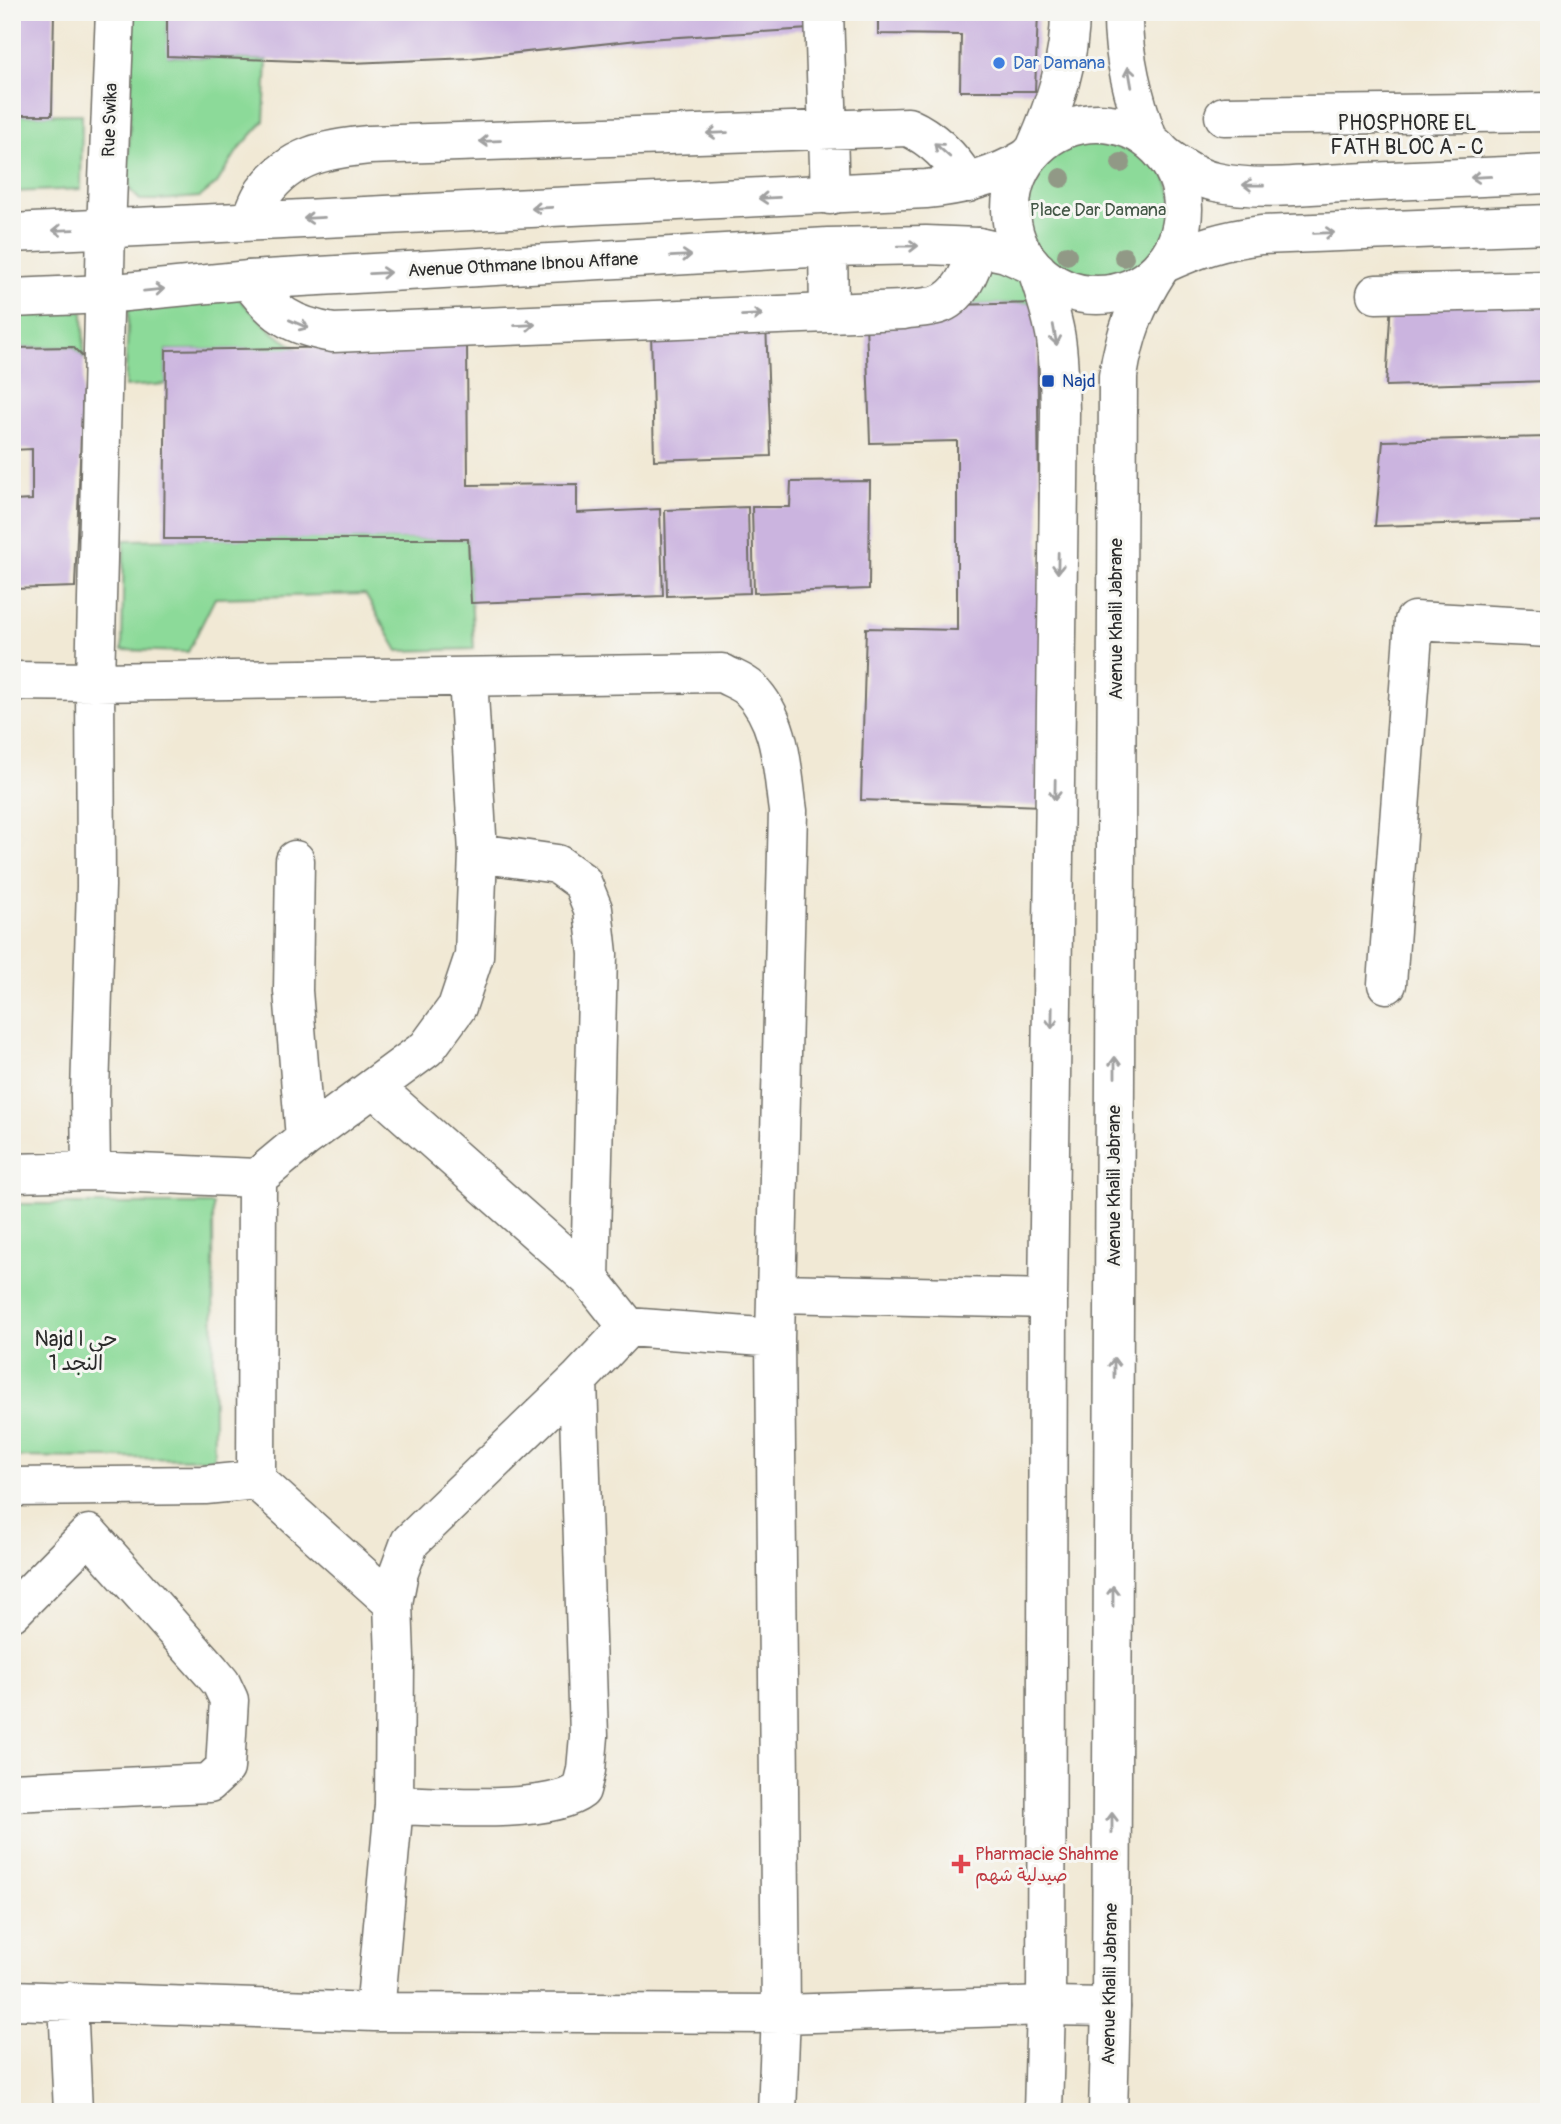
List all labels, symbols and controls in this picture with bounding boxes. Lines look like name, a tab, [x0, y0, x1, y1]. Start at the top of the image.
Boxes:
place label: Dar Damana	[1013, 52, 1105, 75]
marker: Dar Damana	[991, 55, 1007, 71]
one-way arrow	[1123, 66, 1136, 89]
street label: Rue Swika	[97, 83, 123, 157]
district label: PHOSPHORE EL FATH BLOC A - C	[1330, 110, 1484, 161]
one-way arrow	[706, 127, 729, 140]
one-way arrow	[479, 134, 502, 148]
one-way arrow	[934, 142, 951, 159]
one-way arrow	[1469, 170, 1492, 183]
one-way arrow	[1242, 179, 1265, 192]
one-way arrow	[758, 191, 781, 204]
park label: Place Dar Damana	[1030, 199, 1166, 222]
one-way arrow	[531, 202, 553, 215]
one-way arrow	[303, 212, 326, 225]
one-way arrow	[52, 224, 75, 237]
one-way arrow	[1312, 227, 1335, 240]
one-way arrow	[897, 239, 920, 252]
street label: Avenue Othmane Ibnou Affane	[407, 247, 639, 283]
one-way arrow	[669, 249, 692, 262]
one-way arrow	[369, 266, 392, 279]
one-way arrow	[142, 283, 164, 296]
one-way arrow	[741, 309, 764, 322]
one-way arrow	[288, 318, 309, 331]
one-way arrow	[513, 319, 536, 332]
one-way arrow	[1049, 323, 1062, 346]
place label: Najd	[1062, 370, 1096, 393]
marker: Najd	[1040, 373, 1056, 389]
street label: Avenue Khalil Jabrane	[1105, 538, 1128, 700]
one-way arrow	[1051, 551, 1065, 574]
one-way arrow	[1048, 778, 1062, 801]
one-way arrow	[1045, 1006, 1059, 1029]
one-way arrow	[1108, 1056, 1122, 1079]
street label: Avenue Khalil Jabrane	[1103, 1105, 1126, 1267]
district label: Najd I حي النجد 1	[34, 1326, 118, 1377]
one-way arrow	[1107, 1357, 1121, 1380]
one-way arrow	[1106, 1584, 1120, 1607]
one-way arrow	[1105, 1812, 1119, 1835]
place label: Pharmacie Shahme صيدلية شهم	[975, 1843, 1118, 1889]
marker: Pharmacie Shahme صيدلية شهم	[953, 1856, 969, 1872]
street label: Avenue Khalil Jabrane	[1097, 1903, 1123, 2065]

